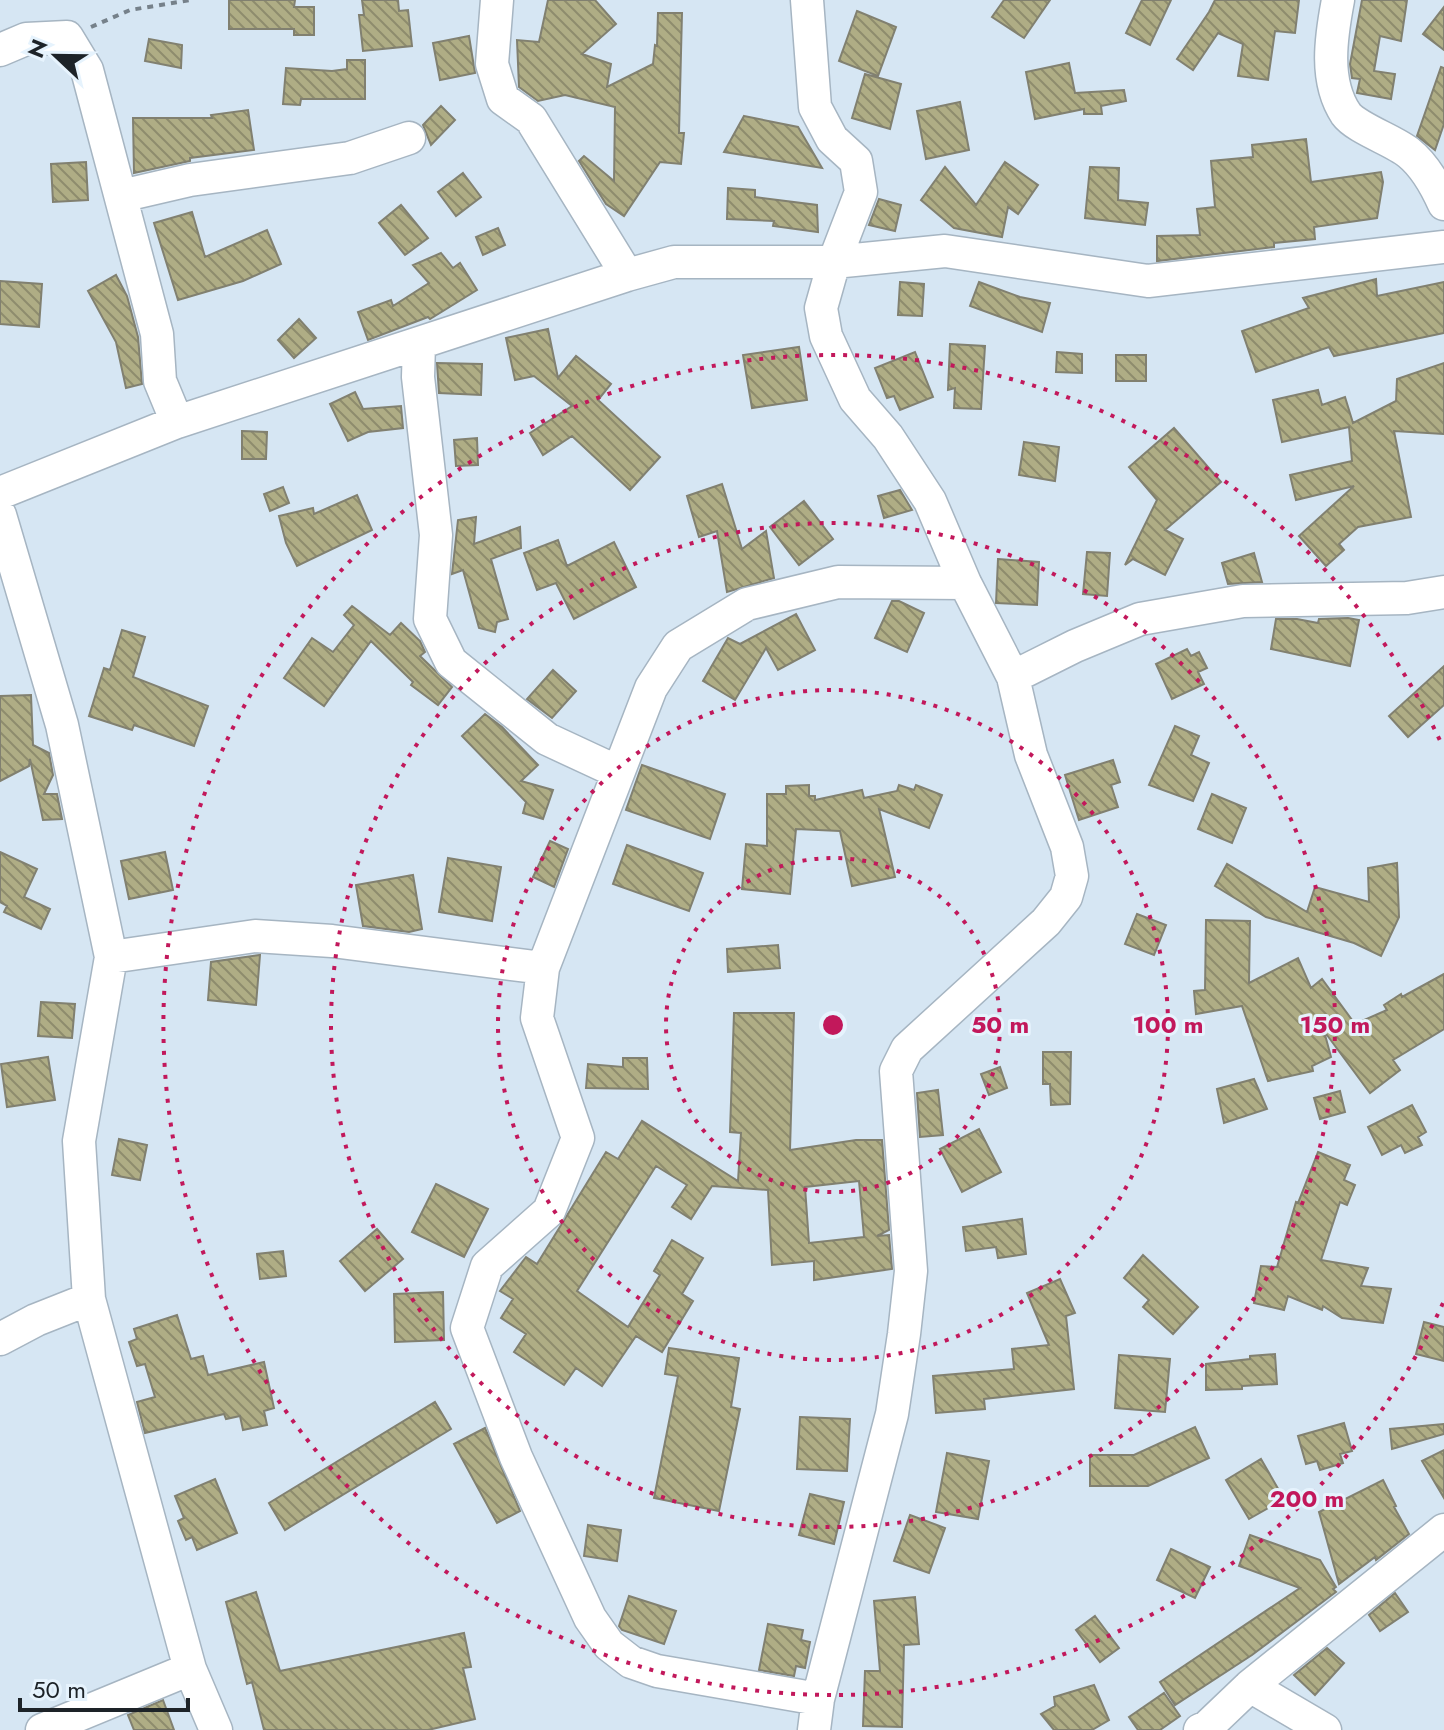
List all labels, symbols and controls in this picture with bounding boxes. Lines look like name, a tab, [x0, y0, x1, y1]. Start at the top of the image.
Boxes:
north arrow	[16, 16, 96, 96]
text: N	[19, 34, 56, 63]
text: 50 m	[971, 1007, 1029, 1042]
text: 100 m	[1133, 1007, 1203, 1042]
text: 150 m	[1300, 1007, 1370, 1042]
centre of rings	[819, 1011, 847, 1039]
text: 200 m	[1270, 1481, 1344, 1516]
scale bar	[20, 1662, 188, 1712]
text: 50 m	[32, 1672, 86, 1707]

